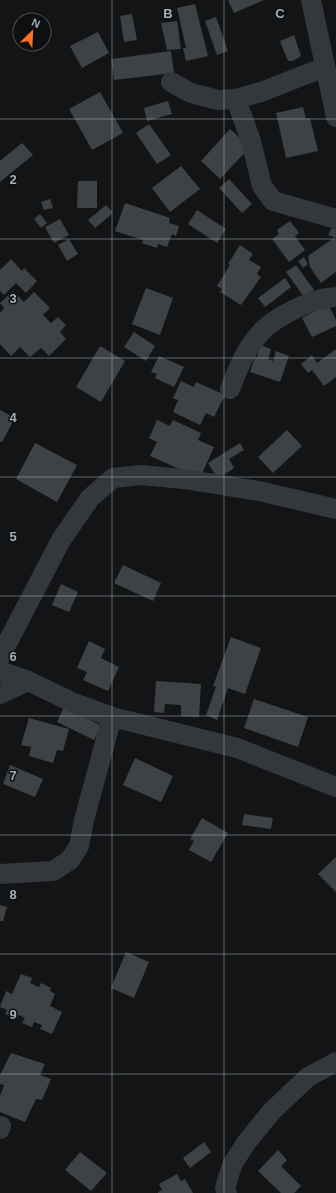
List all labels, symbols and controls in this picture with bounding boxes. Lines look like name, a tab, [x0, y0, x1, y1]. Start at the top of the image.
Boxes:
text: B	[163, 6, 173, 21]
text: C	[275, 6, 285, 21]
north arrow	[12, 12, 52, 52]
text: N	[30, 16, 42, 30]
text: 2	[9, 172, 17, 187]
text: 3	[9, 291, 17, 306]
text: 4	[9, 410, 17, 425]
text: 5	[9, 529, 17, 544]
text: 6	[9, 649, 17, 664]
text: 7	[9, 768, 17, 783]
text: 8	[9, 887, 17, 902]
text: 9	[9, 1007, 17, 1022]

